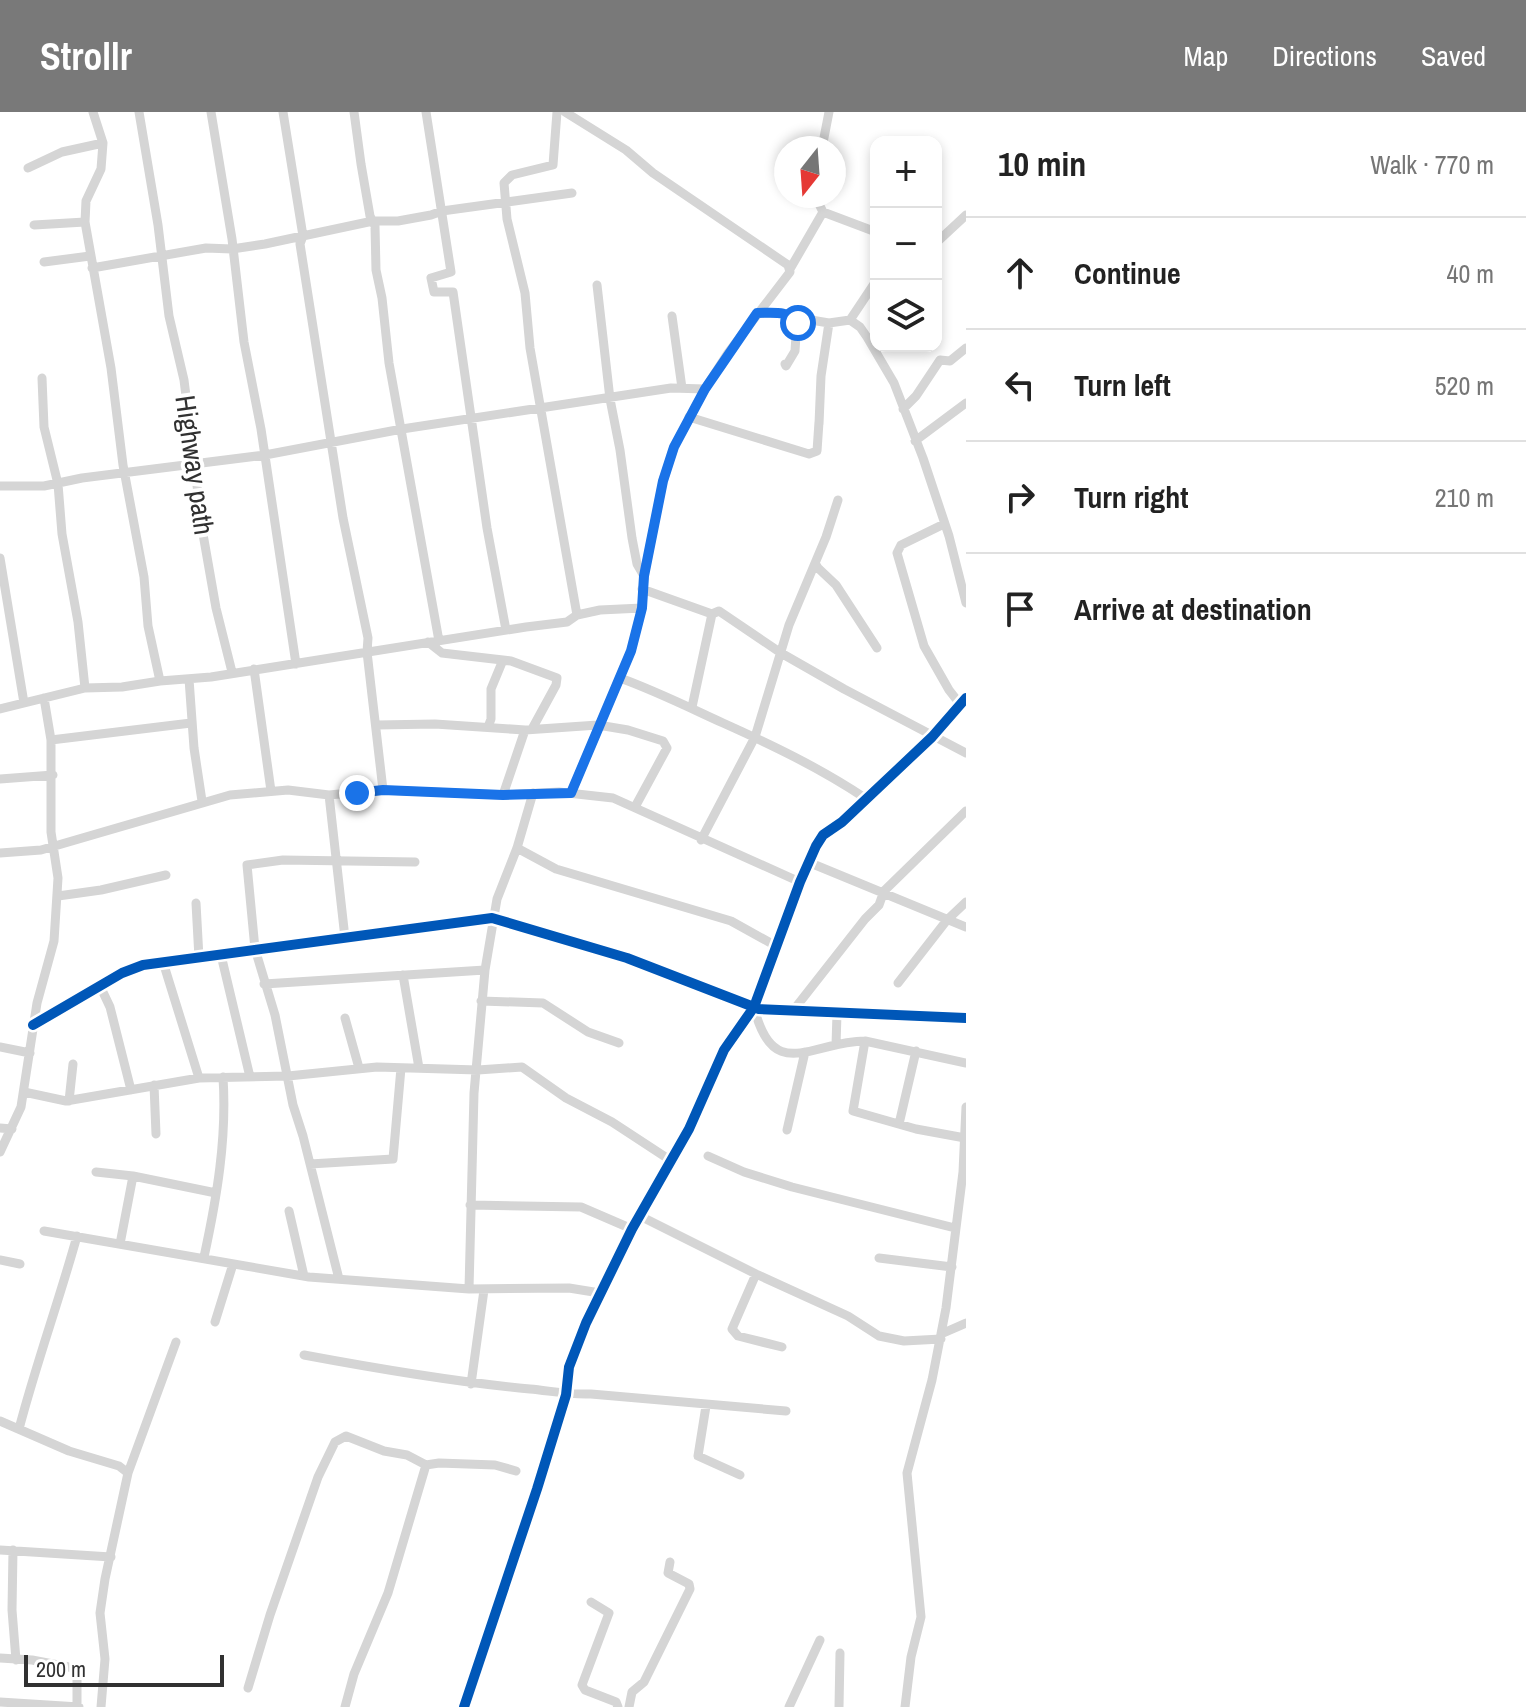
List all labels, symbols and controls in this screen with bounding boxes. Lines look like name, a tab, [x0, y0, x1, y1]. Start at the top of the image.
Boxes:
text: Strollr	[40, 31, 132, 82]
text: Map	[1184, 37, 1228, 75]
text: Directions	[1272, 37, 1377, 75]
text: Saved	[1421, 37, 1486, 75]
north arrow	[774, 136, 846, 208]
map controls	[870, 136, 942, 352]
button: +	[870, 136, 942, 208]
text: 10 min	[998, 141, 1086, 187]
text: Walk · 770 m	[1370, 147, 1494, 182]
button: −	[870, 208, 942, 280]
icon: ahead	[998, 251, 1042, 295]
text: Continue	[1074, 253, 1181, 293]
text: 40 m	[1447, 256, 1494, 291]
button: layers	[870, 280, 942, 352]
route start	[780, 305, 816, 341]
icon: left	[998, 363, 1042, 407]
text: Turn left	[1074, 365, 1171, 405]
text: 520 m	[1435, 368, 1494, 403]
street label: Highway path	[166, 393, 224, 537]
icon: right	[998, 475, 1042, 519]
text: Turn right	[1074, 477, 1188, 517]
text: 210 m	[1435, 480, 1494, 515]
icon: arrive	[998, 587, 1042, 631]
text: Arrive at destination	[1074, 589, 1312, 629]
route end	[339, 775, 375, 811]
scale bar	[24, 1651, 224, 1687]
text: 200 m	[36, 1654, 86, 1684]

